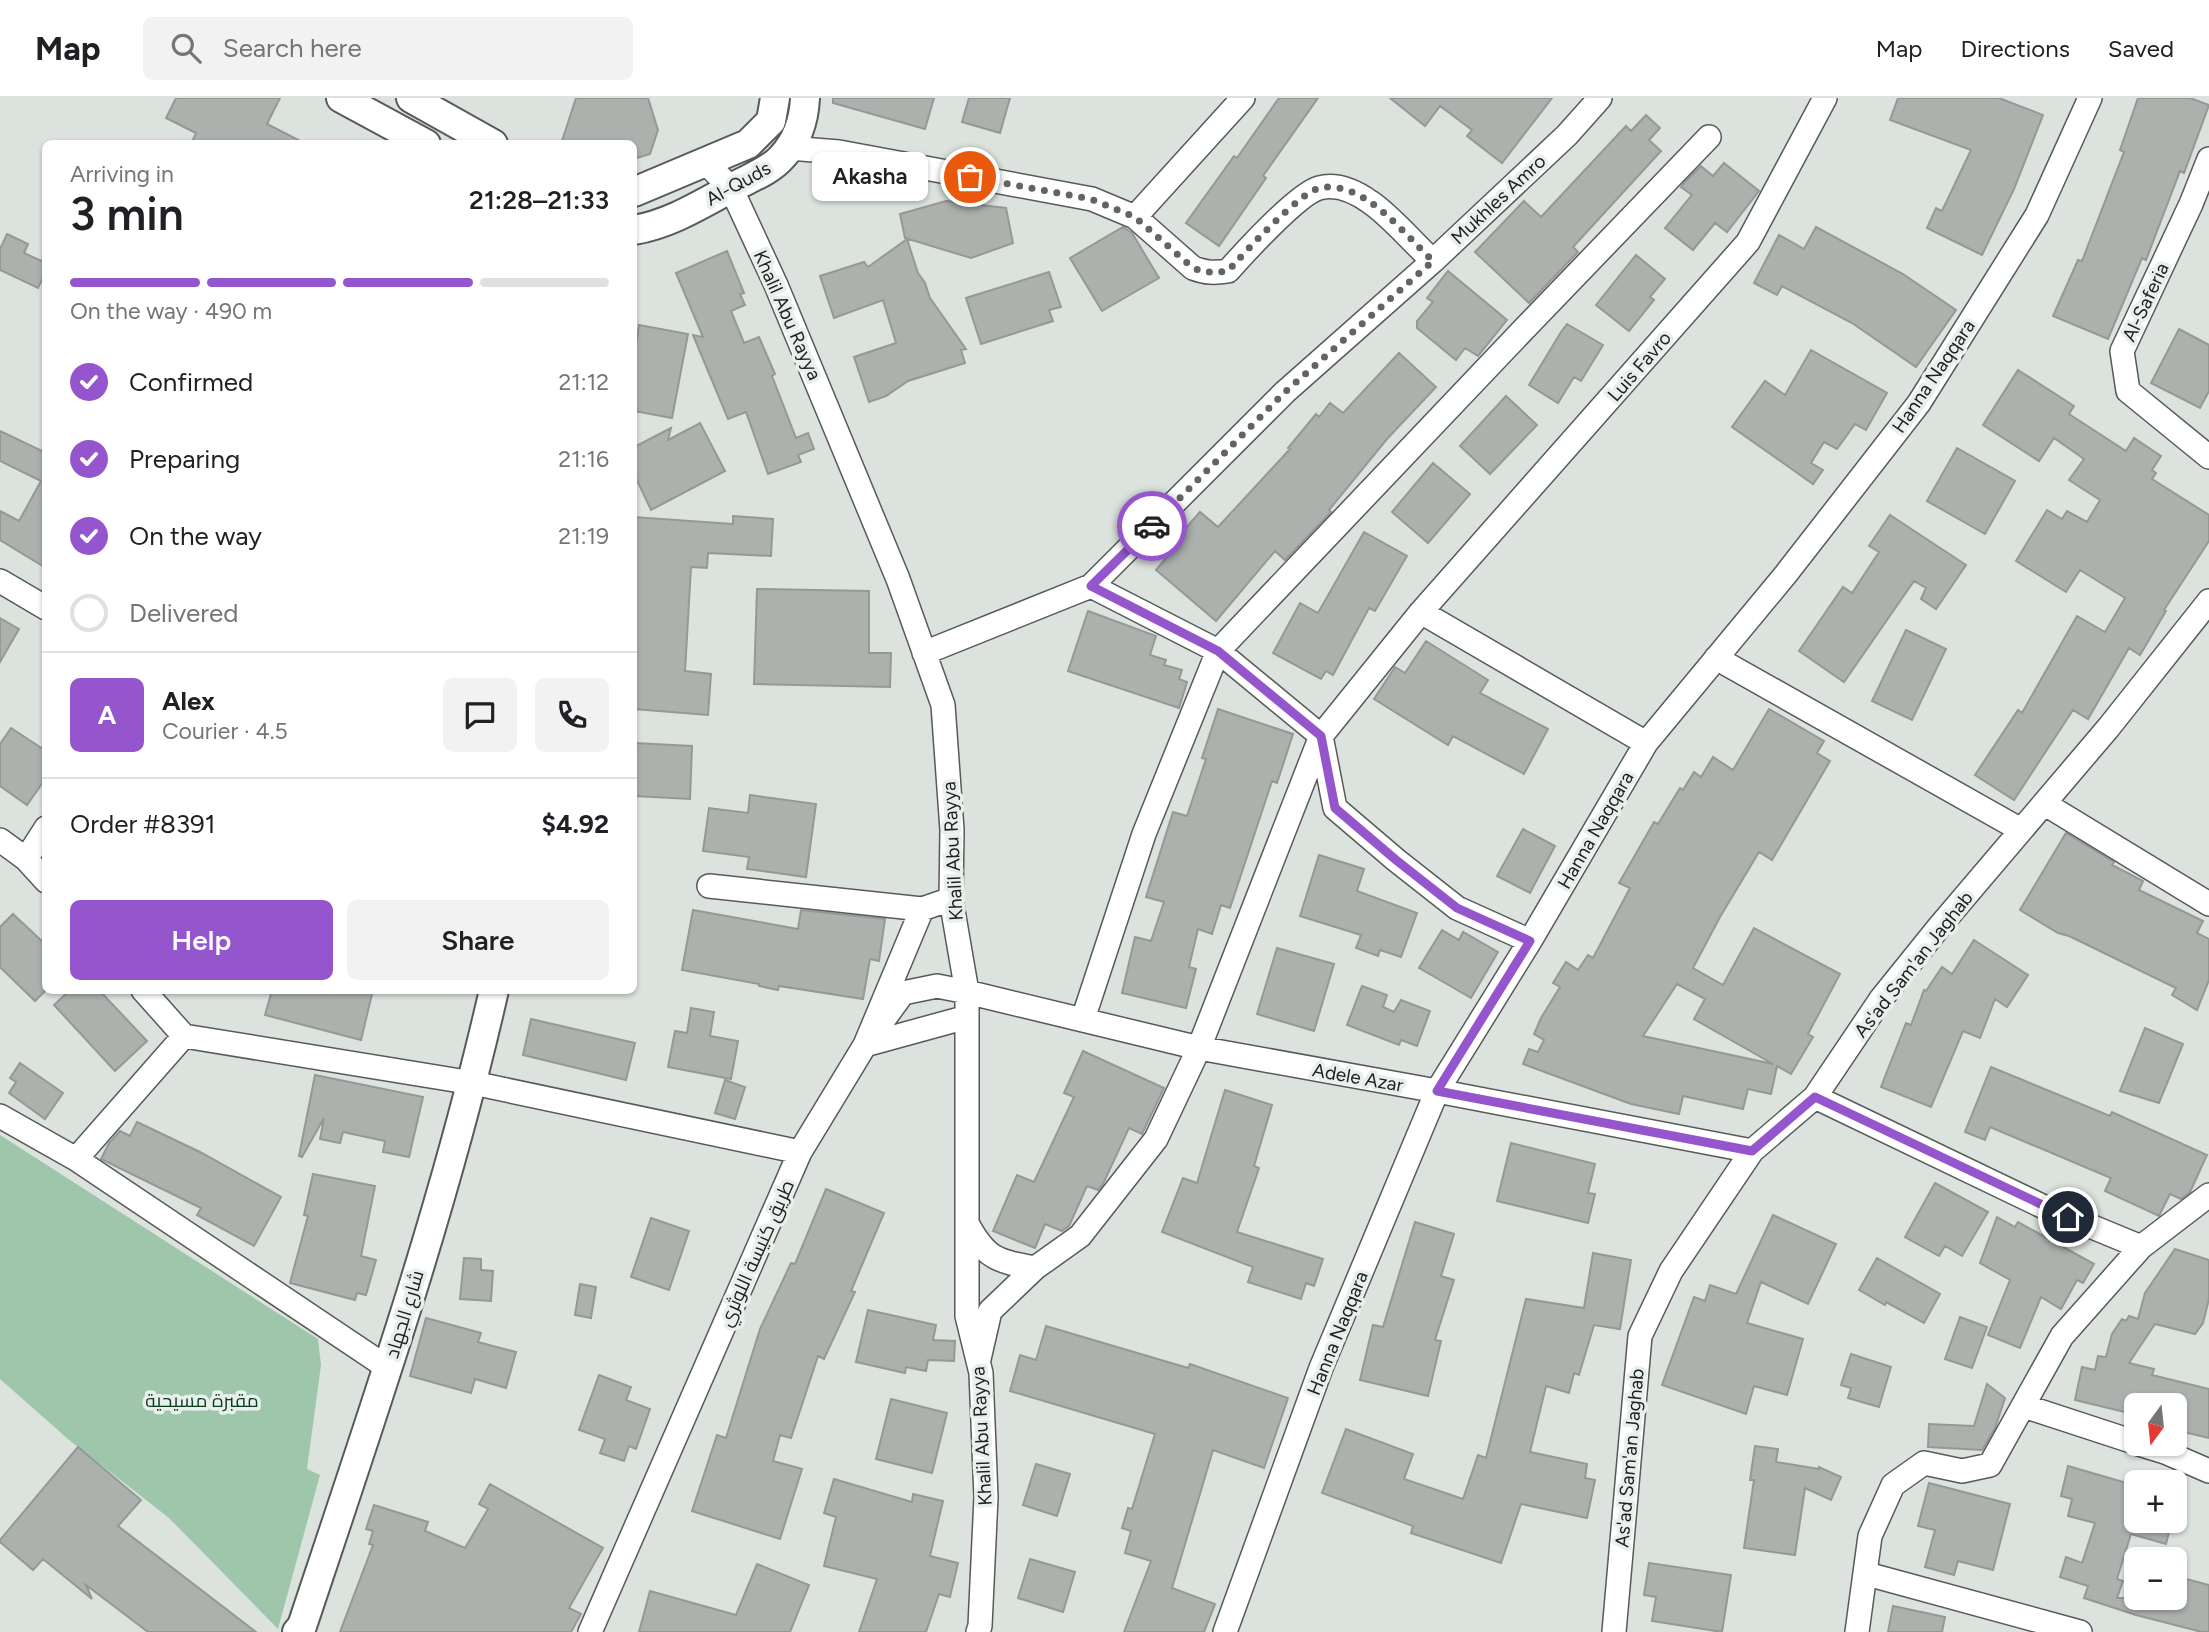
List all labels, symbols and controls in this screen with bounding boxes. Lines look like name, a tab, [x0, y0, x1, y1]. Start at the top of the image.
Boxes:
search box	[143, 17, 633, 80]
text: Map	[35, 29, 101, 68]
icon: search	[167, 29, 205, 67]
text: Search here	[223, 32, 362, 64]
text: Map	[1876, 34, 1922, 63]
text: Directions	[1960, 34, 2070, 63]
text: Saved	[2108, 34, 2174, 63]
pin	[940, 147, 1000, 207]
street label: Mukhles Amro	[1446, 150, 1550, 249]
callout: Akasha	[813, 153, 928, 202]
street label: Al-Quds	[702, 156, 775, 211]
icon: bag	[951, 158, 989, 196]
text: Arriving in	[70, 160, 174, 188]
text: Akasha	[832, 162, 908, 190]
text: 21:28–21:33	[469, 184, 609, 216]
text: 3 min	[70, 186, 184, 242]
street label: Khalil Abu Rayya	[749, 247, 826, 384]
street label: Al-Saferia	[2117, 259, 2174, 345]
text: On the way · 490 m	[70, 297, 272, 325]
street label: Hanna Naqqara	[1887, 315, 1980, 437]
street label: Luis Favro	[1603, 327, 1676, 406]
icon: check	[70, 363, 108, 401]
text: Confirmed	[129, 366, 253, 398]
text: 21:12	[558, 368, 609, 396]
icon: check	[70, 440, 108, 478]
text: Preparing	[129, 443, 240, 475]
text: 21:16	[558, 445, 609, 473]
courier	[1117, 491, 1187, 561]
icon: car	[1133, 507, 1171, 545]
icon: check	[70, 517, 108, 555]
text: On the way	[129, 520, 262, 552]
text: 21:19	[558, 522, 609, 550]
text: Delivered	[129, 597, 238, 629]
button: chat	[443, 678, 517, 752]
button: phone	[535, 678, 609, 752]
text: Alex	[162, 685, 215, 717]
text: A	[98, 699, 116, 731]
text: Courier · 4.5	[162, 717, 288, 745]
street label: Hanna Naqqara	[1553, 767, 1638, 893]
street label: Khalil Abu Rayya	[937, 781, 968, 921]
text: Order #8391	[70, 808, 216, 840]
text: $4.92	[542, 808, 609, 840]
street label: As'ad Sam'an Jaghab	[1849, 887, 1978, 1042]
button: Help	[70, 900, 333, 980]
button: Share	[347, 900, 609, 980]
street label: Adele Azar	[1311, 1058, 1406, 1097]
street label: طريق كنيسة اللوثري	[714, 1176, 802, 1331]
pin	[2038, 1187, 2098, 1247]
icon: home	[2049, 1198, 2087, 1236]
street label: شارع الجهاد	[380, 1267, 431, 1361]
street label: Hanna Naqqara	[1302, 1268, 1373, 1399]
street label: Khalil Abu Rayya	[966, 1366, 997, 1506]
street label: As'ad Sam'an Jaghab	[1610, 1368, 1649, 1548]
park label: مقبرة مسيحية	[145, 1389, 259, 1412]
north arrow	[2124, 1393, 2188, 1456]
map controls	[2124, 1393, 2187, 1610]
button: +	[2124, 1470, 2187, 1533]
button: −	[2124, 1547, 2187, 1610]

